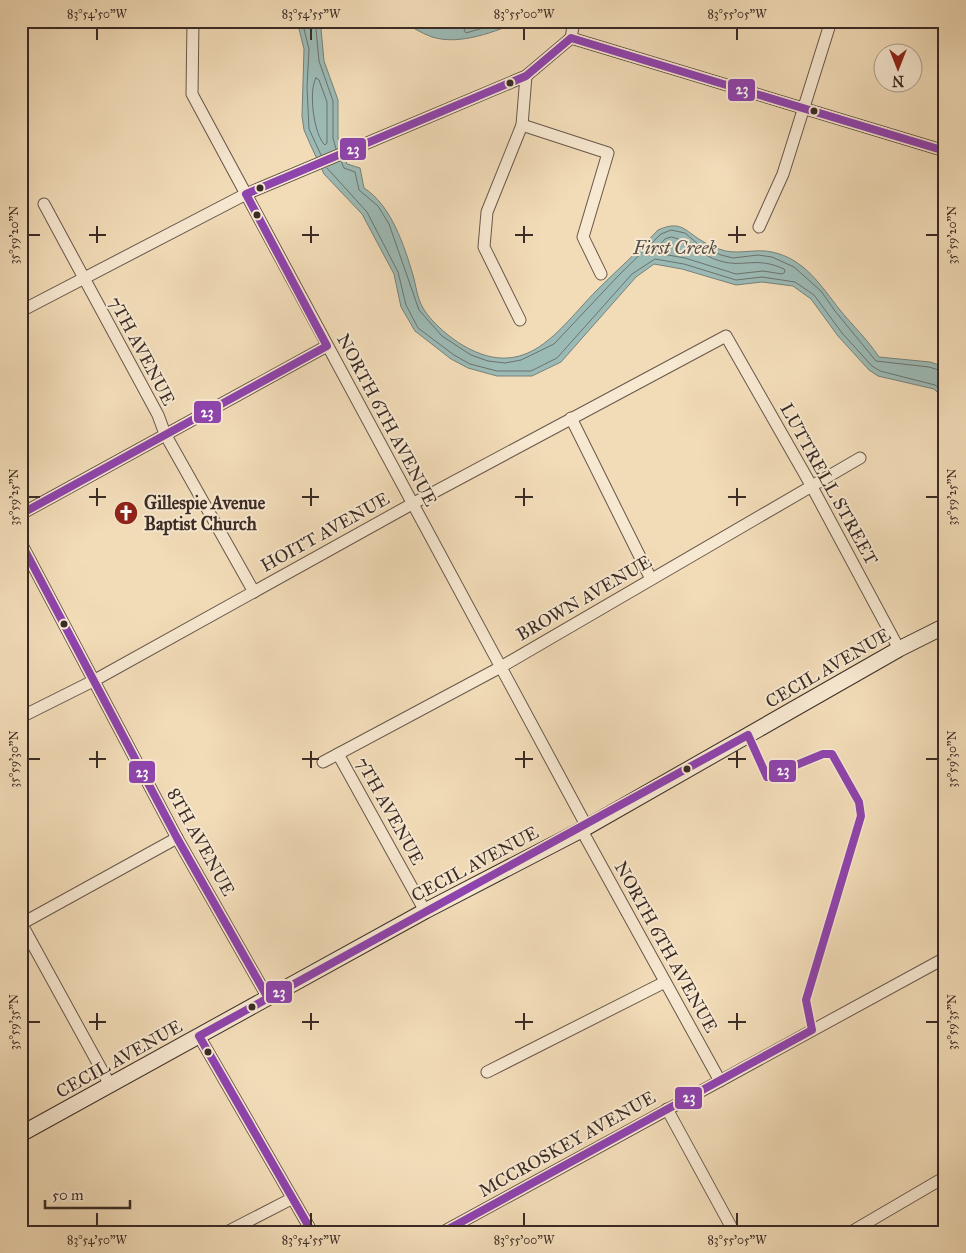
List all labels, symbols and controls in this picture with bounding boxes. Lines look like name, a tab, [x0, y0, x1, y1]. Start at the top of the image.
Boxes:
text: 83°54'50"W	[67, 7, 128, 21]
text: 83°54'55"W	[282, 7, 341, 21]
text: 83°55'00"W	[494, 7, 555, 21]
text: 83°55'05"W	[707, 7, 767, 21]
north arrow	[874, 42, 924, 92]
text: N	[892, 72, 904, 89]
unlabelled marker	[505, 78, 515, 88]
line badge: 23	[727, 78, 756, 102]
text: 23	[736, 81, 749, 99]
unlabelled marker	[809, 106, 819, 116]
line badge: 23	[339, 137, 367, 161]
text: 23	[347, 141, 360, 159]
unlabelled marker	[255, 183, 265, 193]
text: 35°59'20"N	[7, 206, 21, 264]
text: 35°59'20"N	[945, 206, 959, 264]
unlabelled marker	[252, 210, 262, 220]
water label: First Creek	[632, 236, 717, 259]
street label: 7TH AVENUE	[104, 293, 180, 409]
street label: NORTH 6TH AVENUE	[332, 330, 442, 510]
street label: LUTTRELL STREET	[775, 399, 883, 569]
line badge: 23	[193, 400, 222, 424]
text: 23	[201, 404, 214, 422]
text: 35°59'25"N	[7, 469, 21, 525]
text: 35°59'25"N	[945, 469, 959, 525]
street label: HOITT AVENUE	[257, 487, 393, 577]
place label: Gillespie Avenue Baptist Church	[144, 492, 266, 536]
church icon: Gillespie Avenue Baptist Church	[113, 500, 139, 526]
street label: BROWN AVENUE	[513, 550, 656, 646]
unlabelled marker	[59, 619, 69, 629]
street label: CECIL AVENUE	[761, 623, 895, 713]
text: 35°59'30"N	[7, 730, 21, 788]
text: 35°59'30"N	[945, 730, 959, 788]
street label: 7TH AVENUE	[351, 753, 429, 869]
line badge: 23	[768, 759, 797, 783]
line badge: 23	[128, 760, 156, 784]
text: 23	[777, 762, 790, 780]
text: 23	[136, 764, 149, 782]
unlabelled marker	[682, 764, 692, 774]
street label: 8TH AVENUE	[162, 784, 240, 900]
street label: CECIL AVENUE	[408, 821, 542, 907]
street label: NORTH 6TH AVENUE	[610, 858, 722, 1037]
line badge: 23	[265, 980, 293, 1004]
text: 23	[273, 984, 286, 1002]
text: 35°59'35"N	[7, 994, 21, 1050]
text: 35°59'35"N	[945, 994, 959, 1050]
unlabelled marker	[247, 1002, 257, 1012]
street label: CECIL AVENUE	[52, 1015, 186, 1103]
unlabelled marker	[203, 1047, 213, 1057]
street label: MCCROSKEY AVENUE	[475, 1086, 659, 1202]
line badge: 23	[674, 1086, 703, 1110]
text: 23	[683, 1089, 696, 1107]
scale bar	[45, 1178, 130, 1210]
text: 50 m	[52, 1186, 84, 1204]
text: 83°54'50"W	[67, 1233, 128, 1247]
text: 83°54'55"W	[282, 1233, 341, 1247]
text: 83°55'00"W	[494, 1233, 555, 1247]
text: 83°55'05"W	[707, 1233, 767, 1247]

